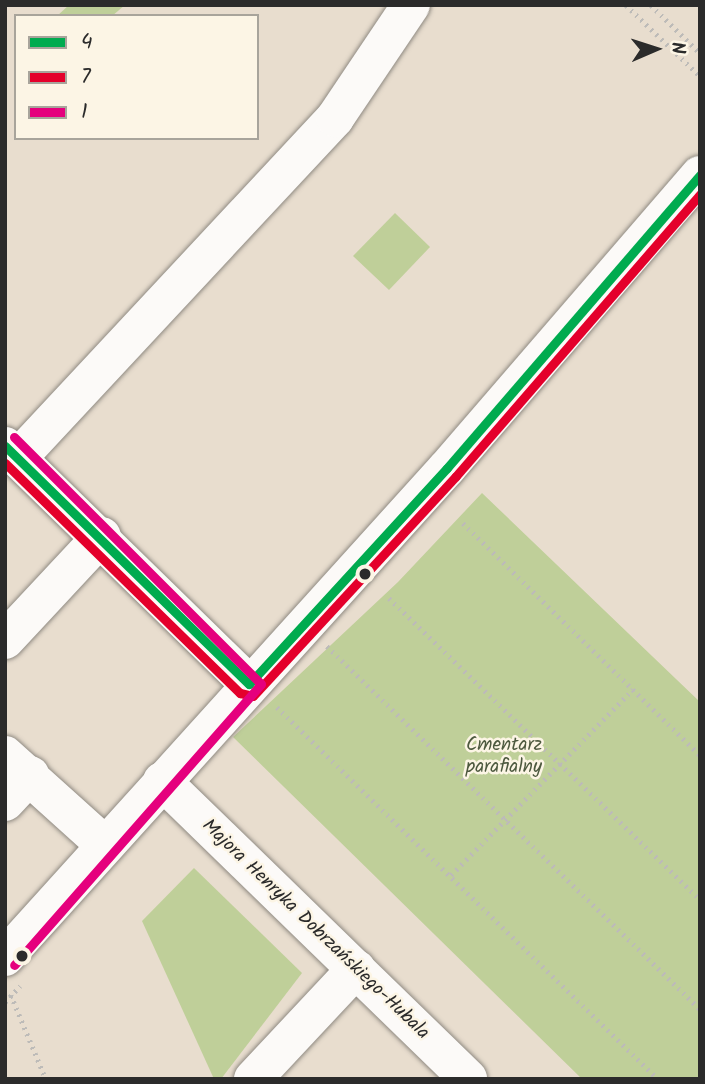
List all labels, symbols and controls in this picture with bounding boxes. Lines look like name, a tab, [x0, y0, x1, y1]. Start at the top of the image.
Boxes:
legend	[14, 14, 259, 140]
north arrow	[621, 14, 691, 84]
text: 4	[81, 26, 93, 59]
text: N	[662, 41, 692, 55]
text: 7	[81, 61, 91, 94]
text: 1	[81, 96, 88, 129]
unlabelled marker	[358, 567, 372, 581]
park label: Cmentarz parafialny	[466, 735, 542, 779]
street label: Majora Henryka Dobrzańskiego-Hubala	[196, 815, 434, 1045]
unlabelled marker	[15, 949, 29, 963]

